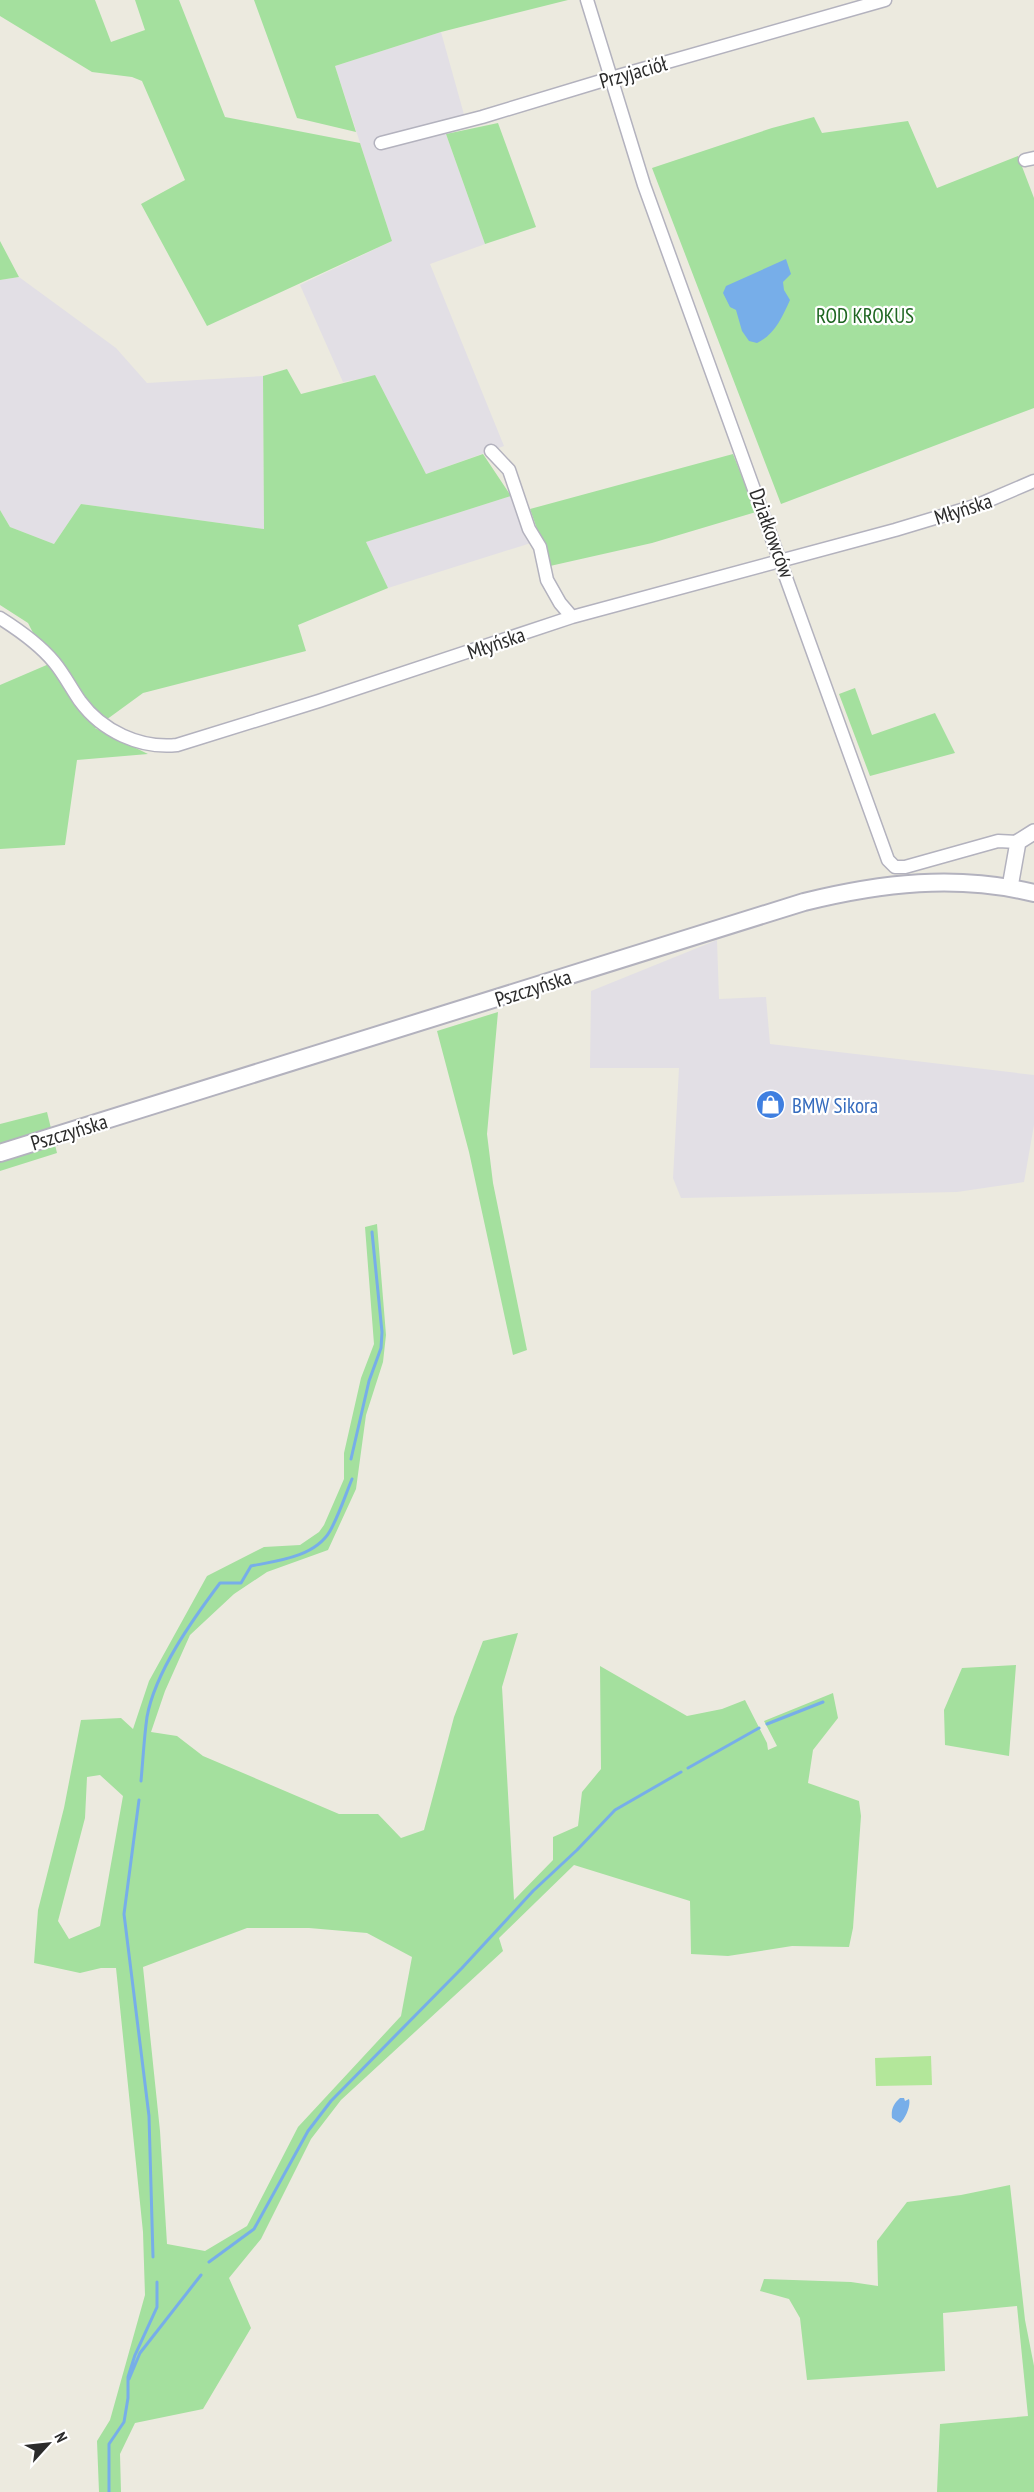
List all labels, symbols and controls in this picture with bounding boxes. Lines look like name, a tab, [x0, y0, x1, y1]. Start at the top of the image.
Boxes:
street label: Przyjaciół	[596, 50, 670, 94]
park label: ROD KROKUS	[816, 302, 914, 329]
street label: Działkowców	[743, 484, 801, 582]
street label: Młyńska	[931, 487, 995, 531]
street label: Młyńska	[464, 621, 528, 665]
street label: Pszczyńska	[491, 963, 575, 1013]
shop icon: BMW Sikora	[755, 1089, 787, 1121]
place label: BMW Sikora	[792, 1092, 878, 1119]
street label: Pszczyńska	[27, 1108, 111, 1156]
north arrow	[18, 2414, 78, 2474]
text: N	[50, 2429, 72, 2446]

